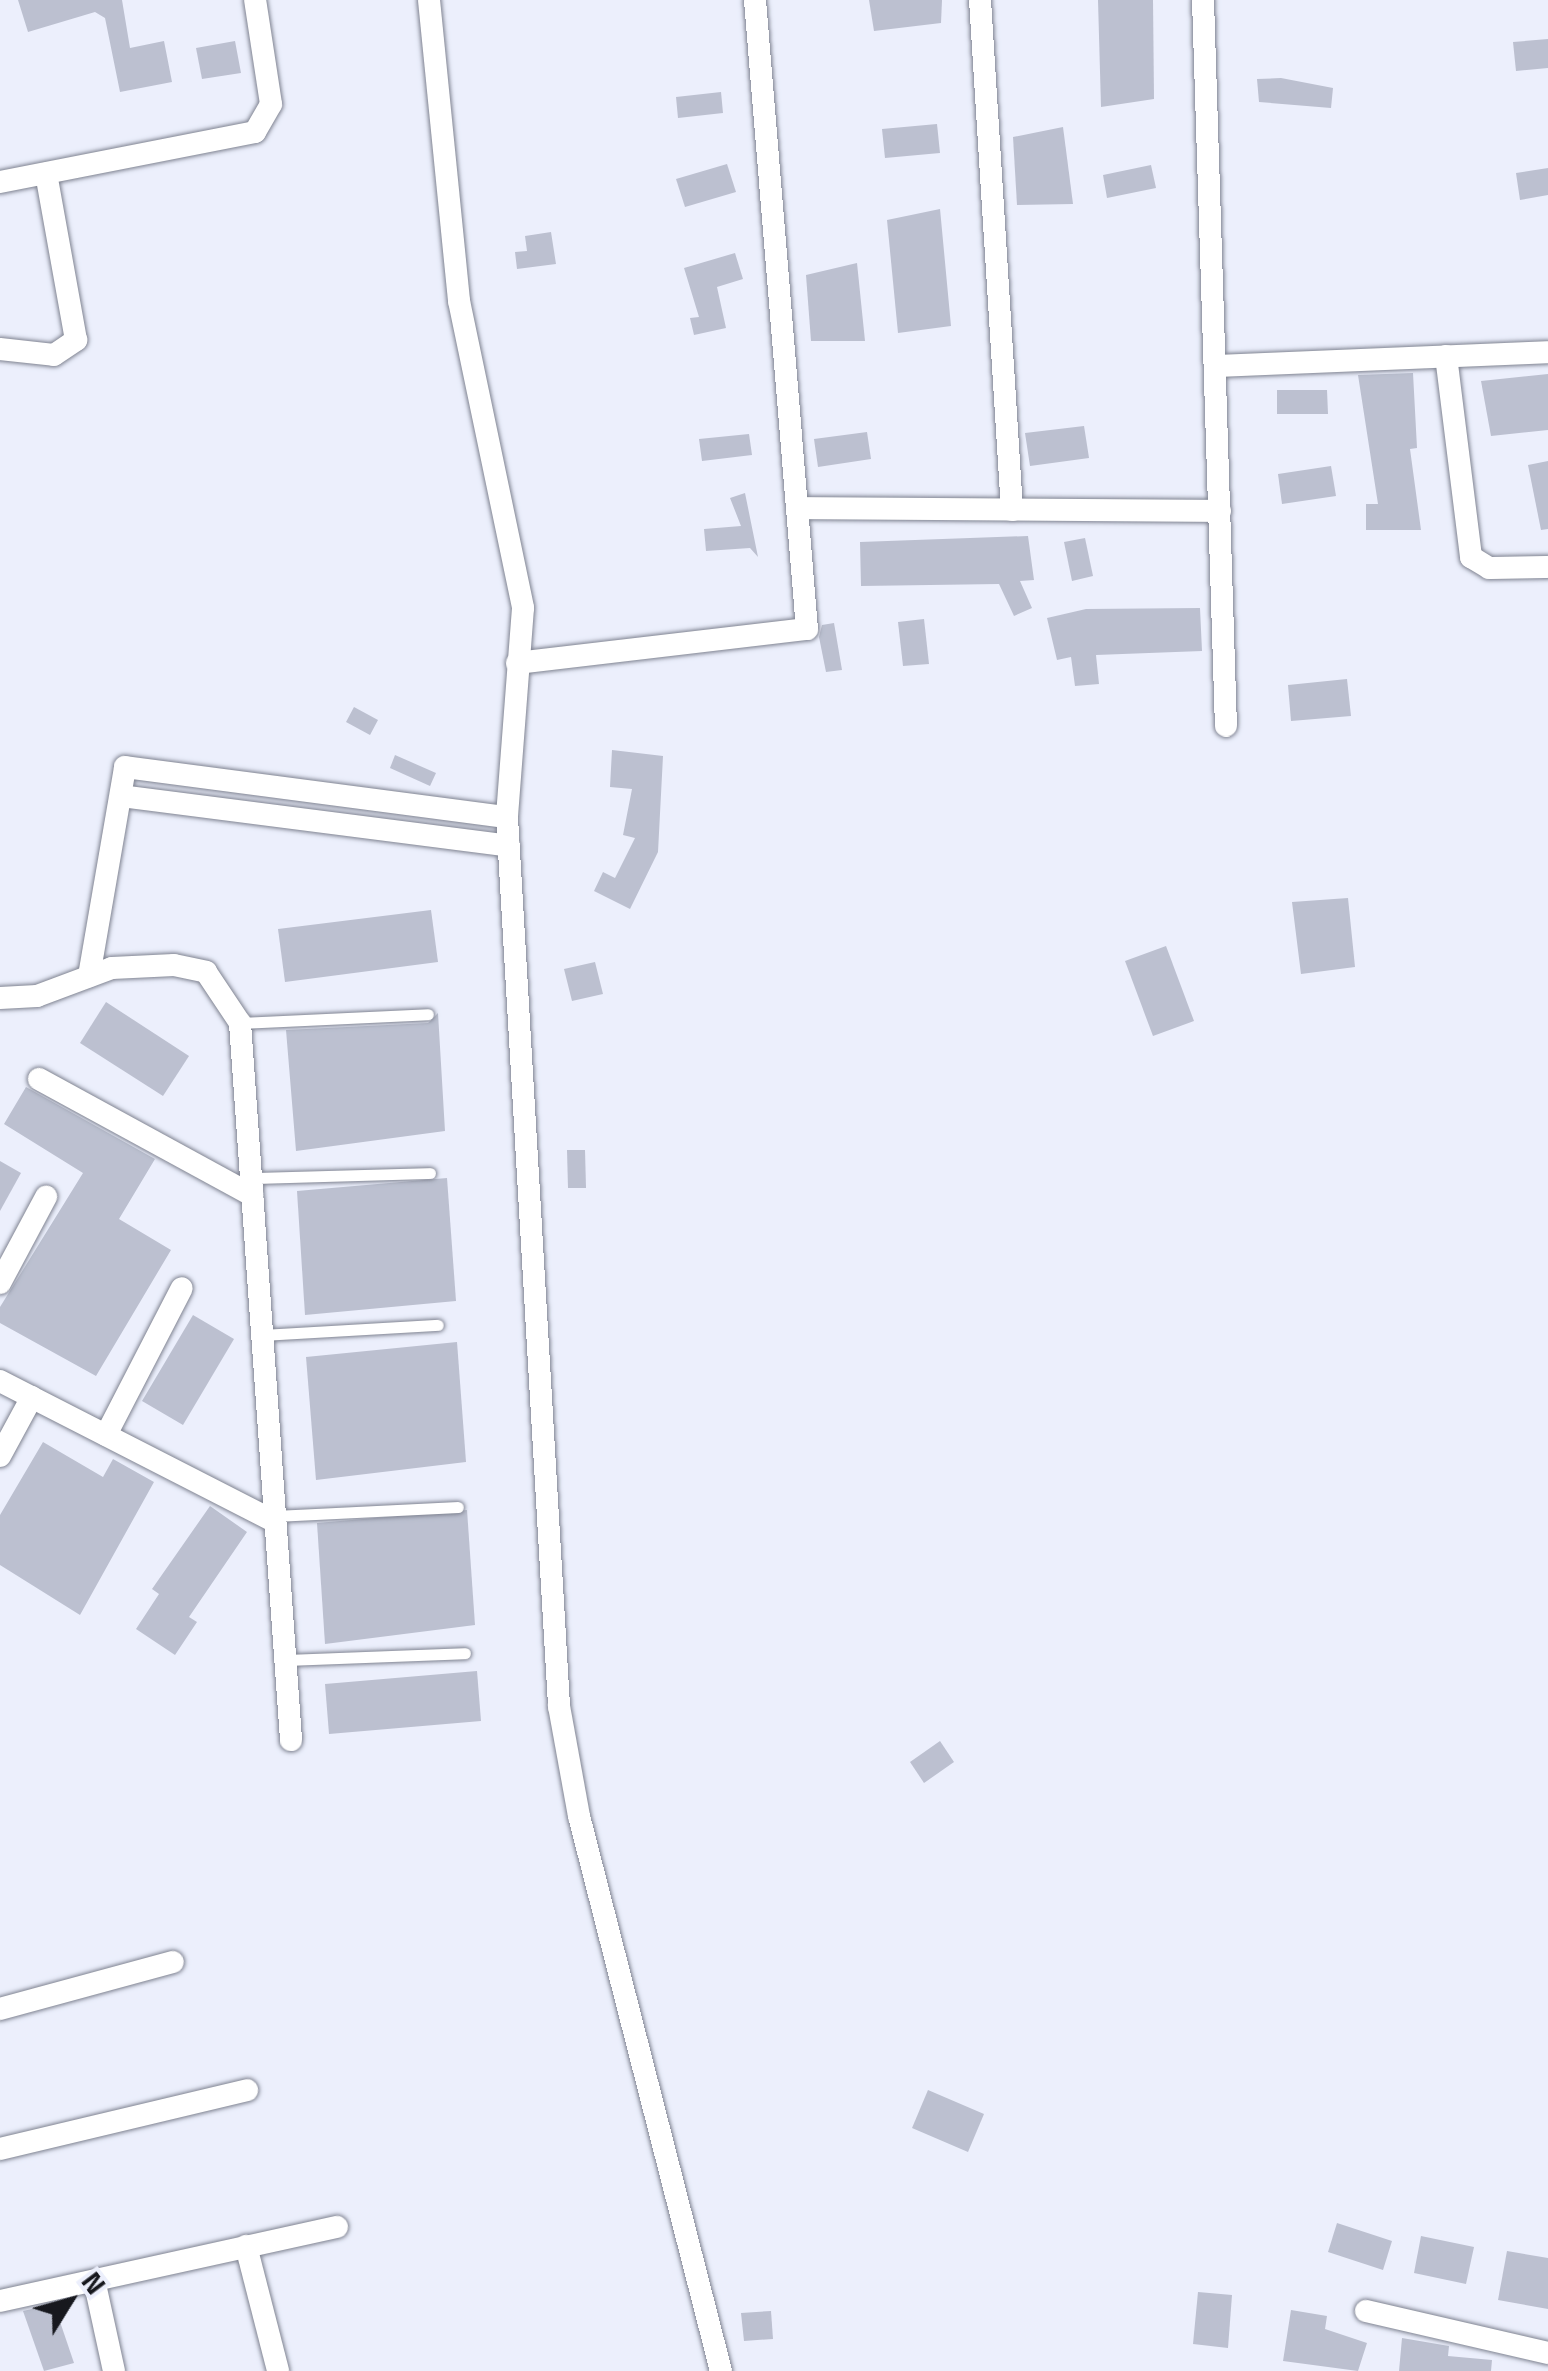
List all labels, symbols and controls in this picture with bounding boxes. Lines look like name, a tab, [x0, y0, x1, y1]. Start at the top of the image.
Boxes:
north arrow	[20, 2251, 120, 2351]
text: N	[71, 2262, 117, 2303]

